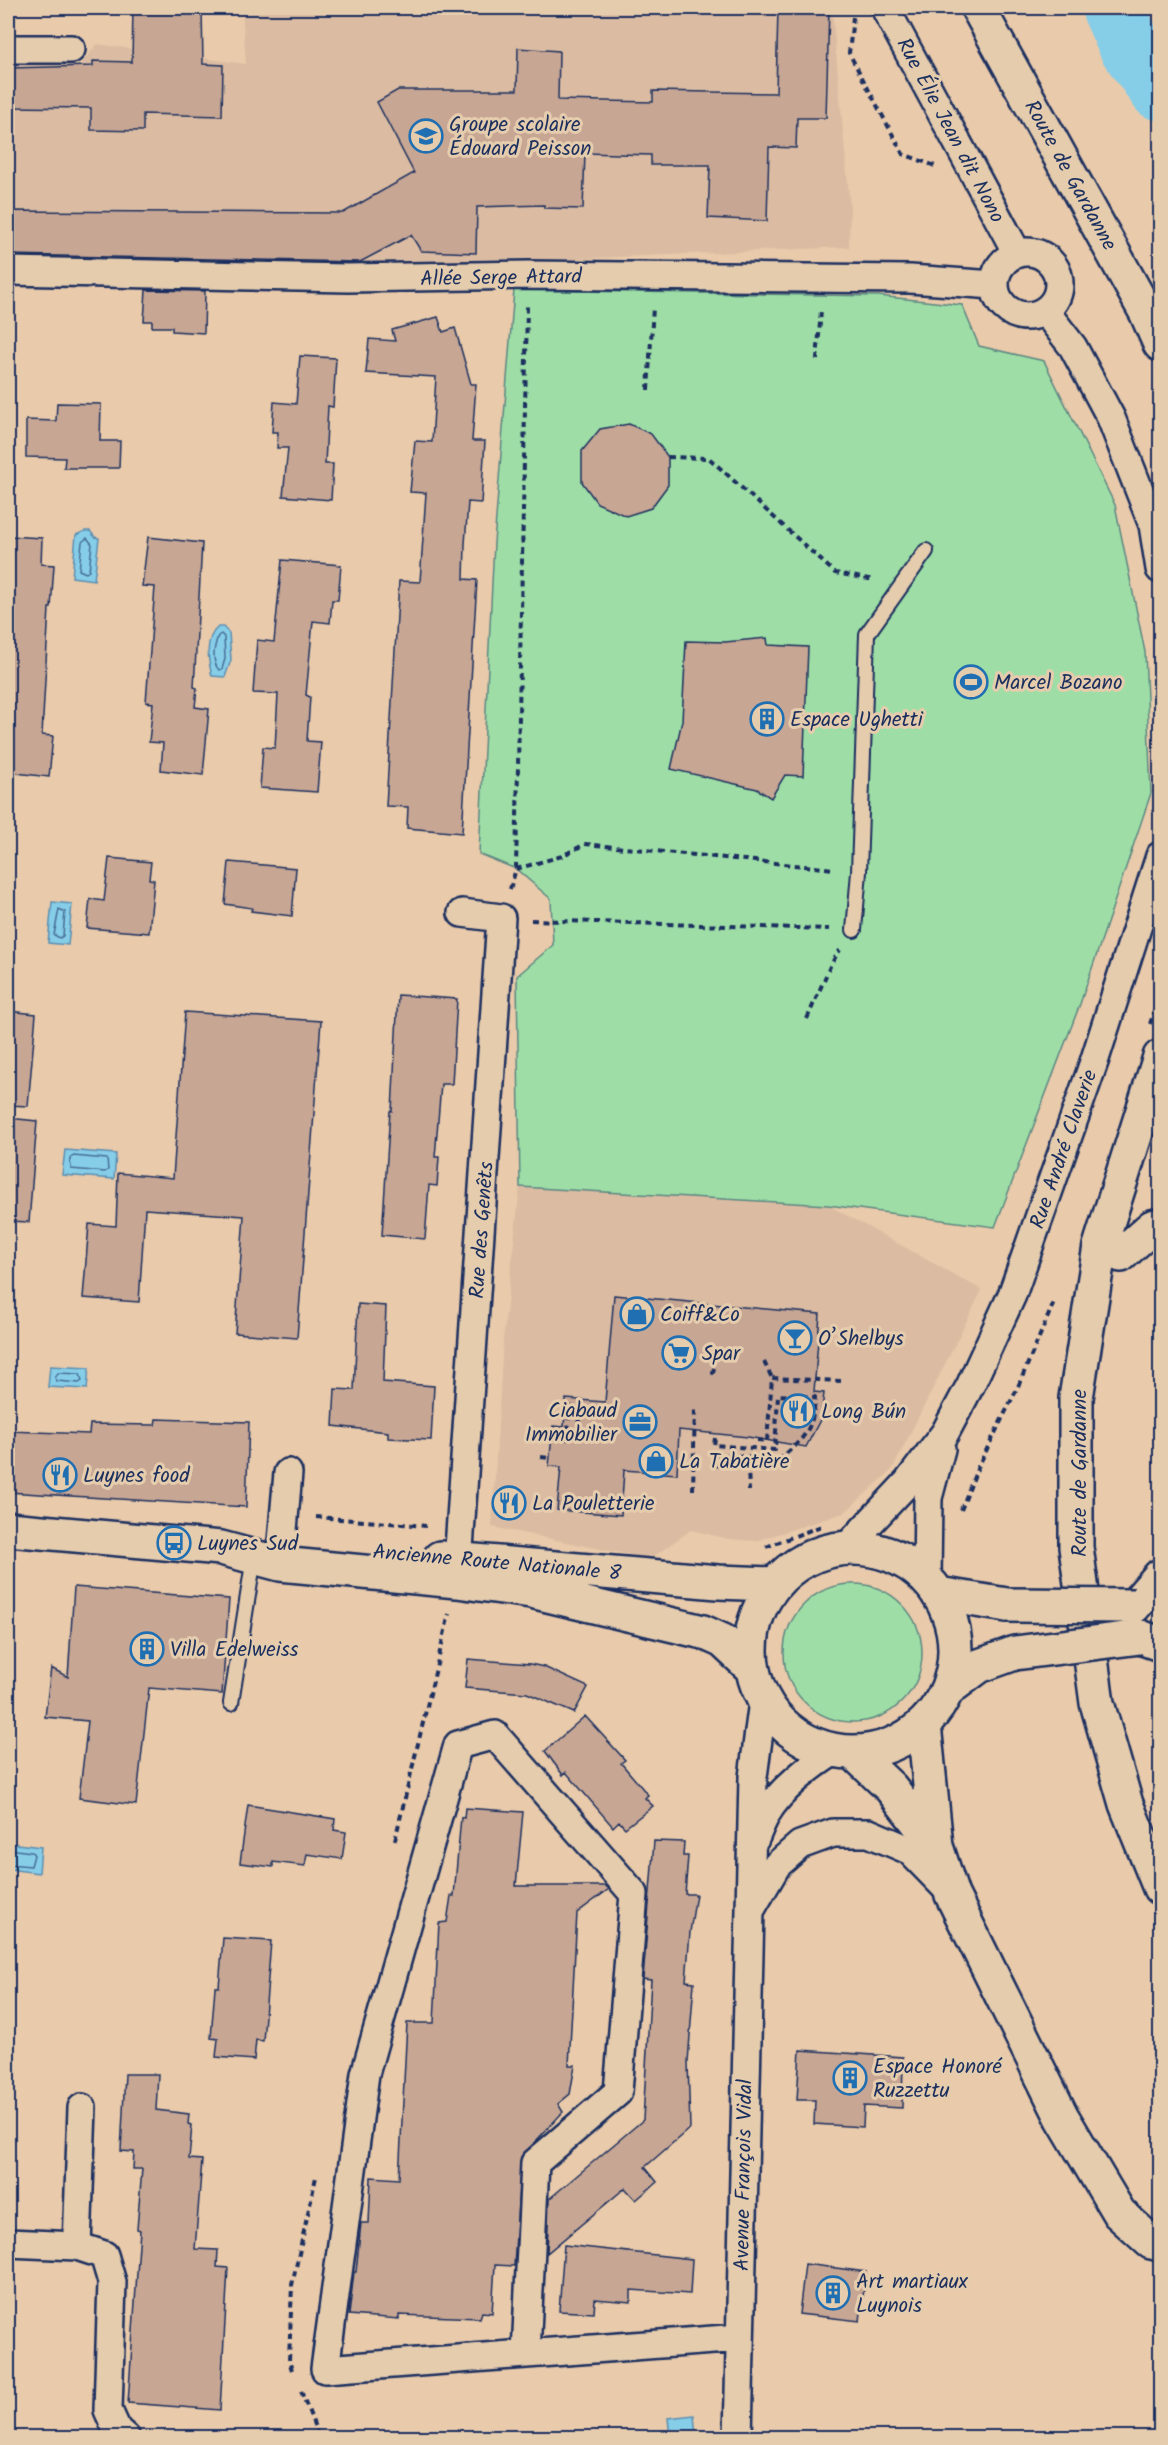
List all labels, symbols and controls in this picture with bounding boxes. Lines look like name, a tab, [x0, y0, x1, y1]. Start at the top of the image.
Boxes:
street label: Rue Élie Jean dit Nono	[887, 32, 1013, 229]
street label: Route de Gardanne	[1015, 94, 1125, 258]
place label: Groupe scolaire Édouard Peisson	[449, 109, 592, 166]
school or university icon: Groupe scolaire Édouard Peisson	[408, 118, 444, 154]
street label: Allée Serge Attard	[420, 261, 583, 296]
sports icon: Marcel Bozano	[953, 664, 989, 700]
place label: Marcel Bozano	[994, 667, 1122, 700]
building icon: Espace Ughetti	[749, 701, 785, 737]
place label: Espace Ughetti	[790, 704, 924, 737]
street label: Rue André Claverie	[1022, 1065, 1107, 1234]
street label: Rue des Genêts	[461, 1160, 504, 1300]
shop icon: Coiff&Co	[619, 1296, 655, 1332]
place label: Coiff&Co	[660, 1299, 740, 1332]
bar icon: O’Shelbys	[777, 1320, 813, 1356]
place label: O’Shelbys	[818, 1323, 904, 1356]
supermarket icon: Spar	[661, 1335, 697, 1371]
place label: Spar	[702, 1338, 741, 1371]
street label: Route de Gardanne	[1064, 1388, 1097, 1557]
restaurant icon: Long Bún	[780, 1393, 816, 1429]
place label: Ciabaud Immobilier	[525, 1395, 618, 1452]
place label: Long Bún	[821, 1396, 906, 1429]
office icon: Ciabaud Immobilier	[622, 1404, 658, 1440]
shop icon: La Tabatière	[638, 1443, 674, 1479]
place label: La Tabatière	[679, 1446, 790, 1479]
restaurant icon: Luynes food	[42, 1457, 78, 1493]
place label: Luynes food	[83, 1460, 190, 1493]
restaurant icon: La Pouletterie	[491, 1485, 527, 1521]
place label: La Pouletterie	[532, 1488, 655, 1521]
bus stop icon: Luynes Sud	[156, 1525, 192, 1561]
place label: Luynes Sud	[197, 1528, 299, 1561]
street label: Ancienne Route Nationale 8	[371, 1536, 623, 1591]
building icon: Villa Edelweiss	[129, 1631, 165, 1667]
place label: Villa Edelweiss	[170, 1634, 299, 1667]
place label: Espace Honoré Ruzzettu	[873, 2051, 1003, 2108]
building icon: Espace Honoré Ruzzettu	[832, 2060, 868, 2096]
street label: Avenue François Vidal	[726, 2079, 763, 2271]
place label: Art martiaux Luynois	[856, 2266, 969, 2323]
building icon: Art martiaux Luynois	[815, 2275, 851, 2311]

